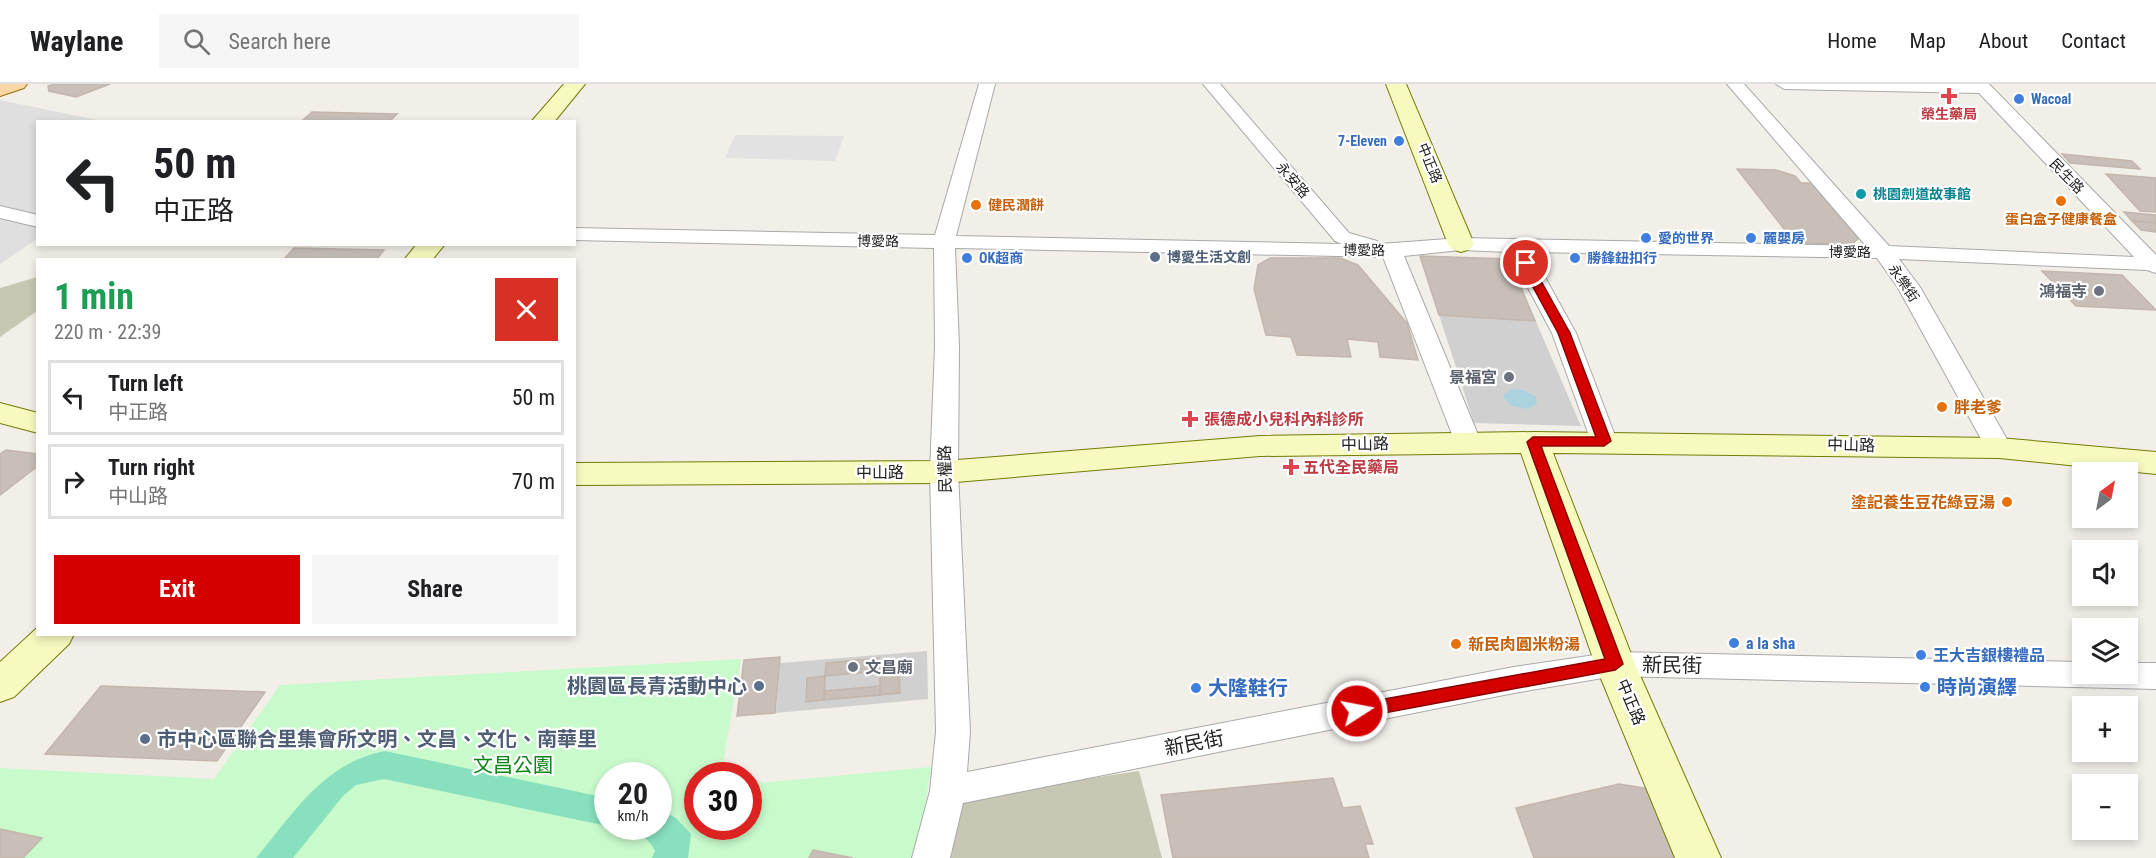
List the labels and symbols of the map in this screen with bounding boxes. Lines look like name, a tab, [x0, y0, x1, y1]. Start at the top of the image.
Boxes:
marker: 榮生藥局	[1942, 89, 1956, 103]
place label: Wacoal	[2031, 91, 2071, 107]
marker: Wacoal	[2012, 92, 2026, 106]
place label: 榮生藥局	[1921, 106, 1977, 122]
place label: 7-Eleven	[1338, 133, 1387, 149]
marker: 7-Eleven	[1392, 134, 1406, 148]
street label: 中正路	[1415, 141, 1445, 185]
street label: 民生路	[2047, 155, 2087, 197]
street label: 永安路	[1273, 159, 1313, 201]
place label: 桃園劍道故事館	[1873, 186, 1971, 202]
marker: 桃園劍道故事館	[1854, 187, 1868, 201]
marker: 蛋白盒子健康餐盒	[2054, 194, 2068, 208]
place label: 健民潤餅	[988, 197, 1044, 213]
marker: 健民潤餅	[969, 198, 983, 212]
place label: 蛋白盒子健康餐盒	[2005, 211, 2117, 227]
place label: 愛的世界	[1658, 230, 1714, 246]
place label: 麗嬰房	[1763, 230, 1805, 246]
marker: 愛的世界	[1639, 231, 1653, 245]
marker: 麗嬰房	[1744, 231, 1758, 245]
street label: 博愛路	[857, 233, 899, 249]
pin	[1500, 237, 1551, 288]
street label: 博愛路	[1343, 242, 1385, 258]
street label: 博愛路	[1829, 244, 1871, 260]
place label: 博愛生活文創	[1167, 249, 1251, 265]
place label: OK超商	[979, 250, 1023, 266]
marker: 博愛生活文創	[1148, 250, 1162, 264]
place label: 勝鋒鈕扣行	[1587, 250, 1657, 266]
marker: OK超商	[960, 251, 974, 265]
marker: 勝鋒鈕扣行	[1568, 251, 1582, 265]
street label: 永樂街	[1886, 261, 1922, 305]
place label: 鴻福寺	[2039, 282, 2087, 301]
marker: 鴻福寺	[2092, 284, 2106, 298]
place label: 景福宮	[1449, 368, 1497, 387]
marker: 景福宮	[1502, 370, 1516, 384]
place label: 胖老爹	[1954, 398, 2002, 417]
marker: 胖老爹	[1935, 400, 1949, 414]
marker: 張德成小兒科內科診所	[1181, 410, 1199, 428]
place label: 張德成小兒科內科診所	[1204, 410, 1364, 429]
street label: 中山路	[1341, 434, 1389, 454]
street label: 中山路	[1827, 435, 1875, 455]
street label: 民權路	[935, 445, 955, 493]
place label: 五代全民藥局	[1303, 458, 1399, 477]
marker: 五代全民藥局	[1284, 460, 1298, 474]
north arrow	[2072, 462, 2138, 528]
street label: 中山路	[856, 463, 904, 482]
place label: 塗記養生豆花綠豆湯	[1851, 493, 1995, 512]
marker: 塗記養生豆花綠豆湯	[2000, 495, 2014, 509]
place label: a la sha	[1746, 634, 1796, 653]
place label: 新民肉圓米粉湯	[1468, 635, 1580, 654]
marker: a la sha	[1727, 636, 1741, 650]
marker: 新民肉圓米粉湯	[1449, 637, 1463, 651]
place label: 王大吉銀樓禮品	[1933, 646, 2045, 665]
marker: 王大吉銀樓禮品	[1914, 648, 1928, 662]
street label: 新民街	[1642, 652, 1702, 678]
place label: 文昌廟	[865, 658, 913, 677]
marker: 文昌廟	[846, 660, 860, 674]
place label: 桃園區長青活動中心	[567, 674, 747, 698]
place label: 時尚演繹	[1937, 675, 2017, 699]
place label: 大隆鞋行	[1208, 676, 1288, 700]
street label: 中正路	[1613, 676, 1649, 728]
marker: 桃園區長青活動中心	[752, 679, 766, 693]
position arrow	[1325, 679, 1389, 743]
marker: 時尚演繹	[1918, 680, 1932, 694]
marker: 大隆鞋行	[1189, 681, 1203, 695]
street label: 新民街	[1162, 725, 1226, 761]
place label: 市中心區聯合里集會所文明、文昌、文化、南華里	[157, 727, 597, 751]
marker: 市中心區聯合里集會所文明、文昌、文化、南華里	[138, 732, 152, 746]
park label: 文昌公園	[473, 753, 553, 777]
speed limit sign: 30	[684, 762, 762, 840]

